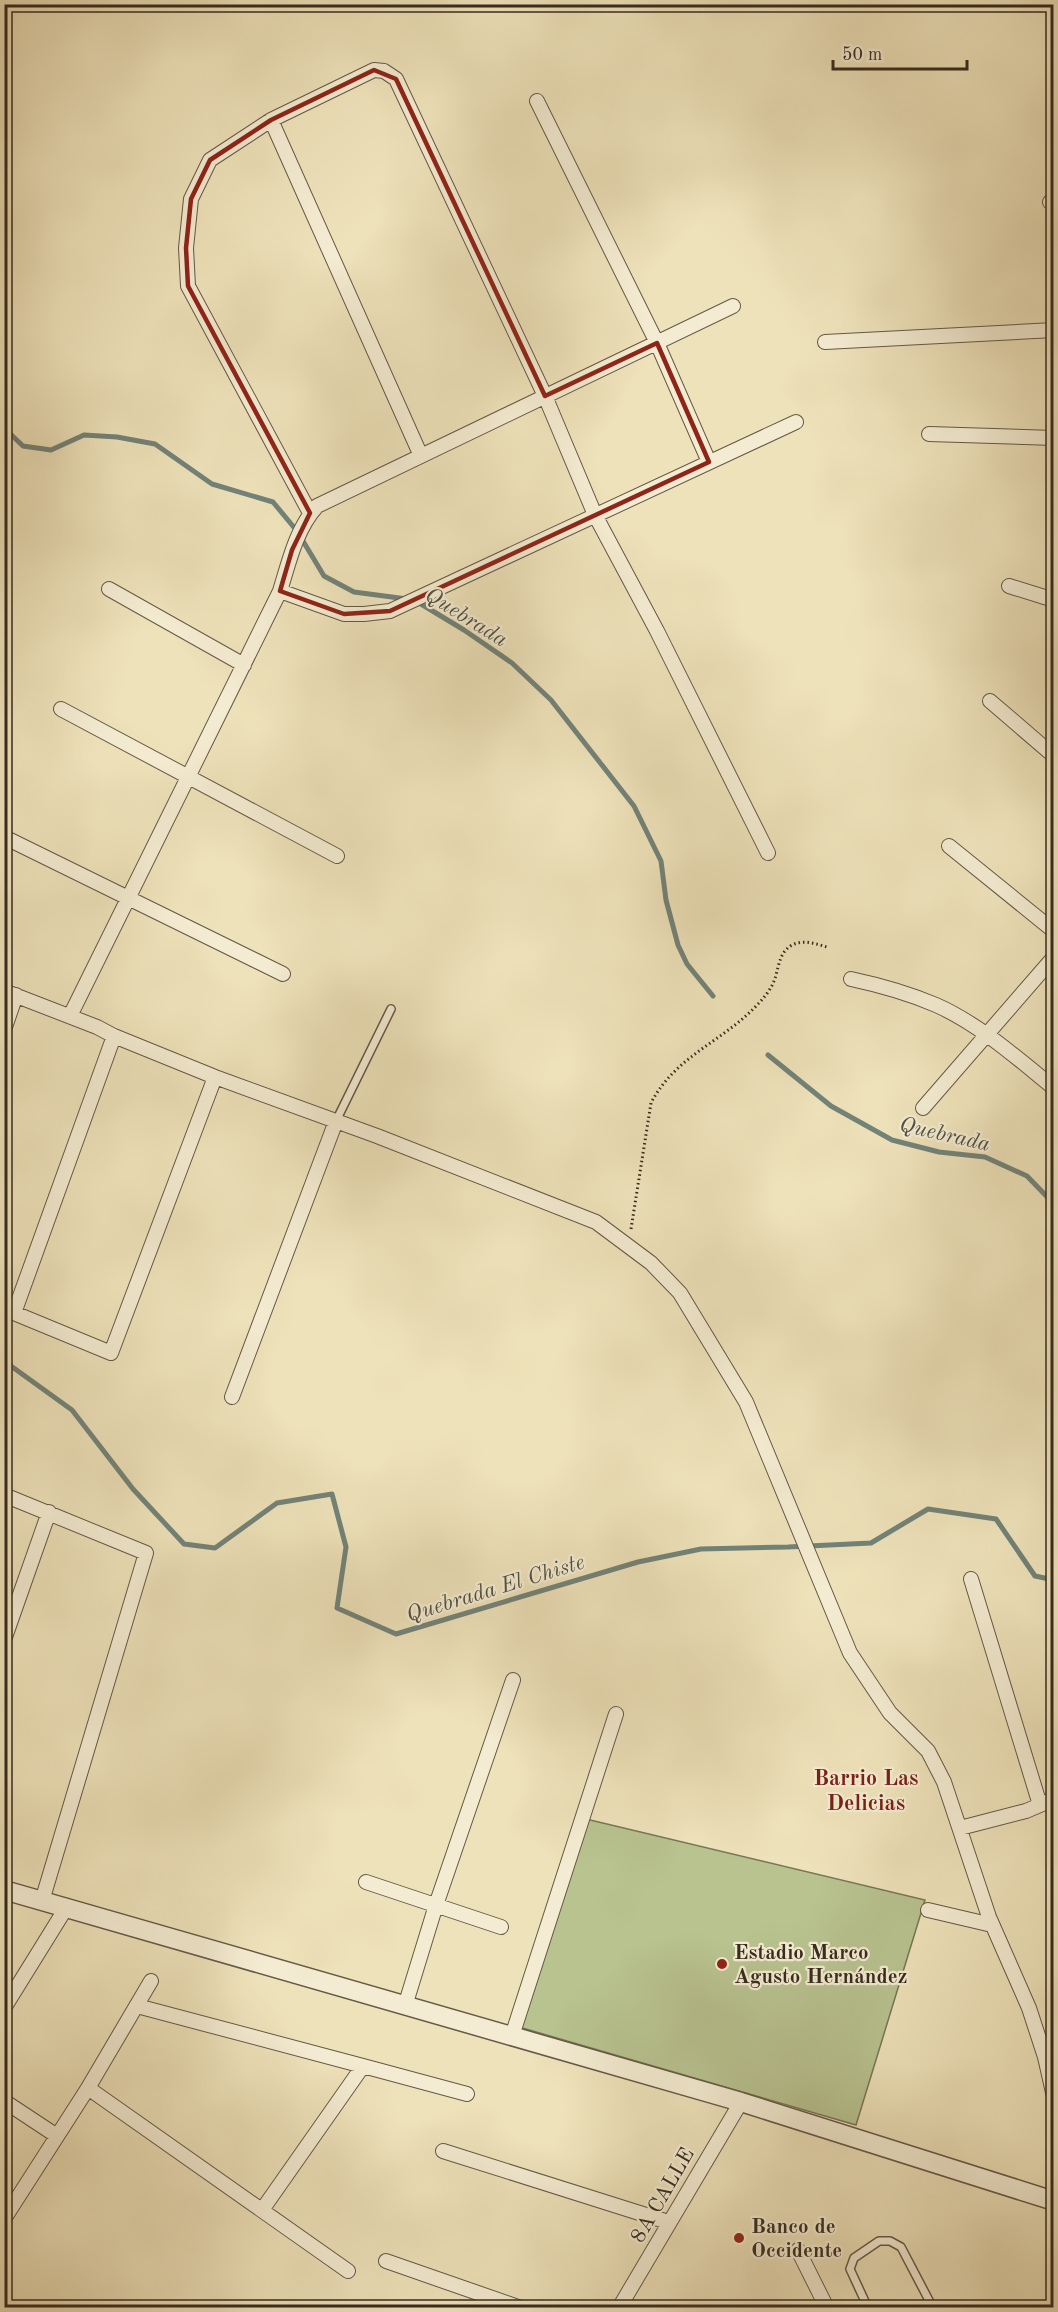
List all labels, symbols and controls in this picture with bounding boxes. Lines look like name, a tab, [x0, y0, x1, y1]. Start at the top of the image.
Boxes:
scale bar	[833, 33, 966, 71]
text: 50 m	[842, 46, 882, 64]
water label: Quebrada	[421, 584, 511, 652]
water label: Quebrada	[897, 1114, 992, 1156]
water label: Quebrada El Chiste	[404, 1551, 587, 1627]
district label: Barrio Las Delicias	[813, 1768, 919, 1815]
place label: Estadio Marco Agusto Hernández	[734, 1943, 907, 1988]
marker: Estadio Marco Agusto Hernández	[715, 1957, 729, 1971]
street label: 8A CALLE	[628, 2145, 699, 2247]
place label: Banco de Occidente	[751, 2217, 842, 2262]
marker: Banco de Occidente	[732, 2231, 746, 2245]

